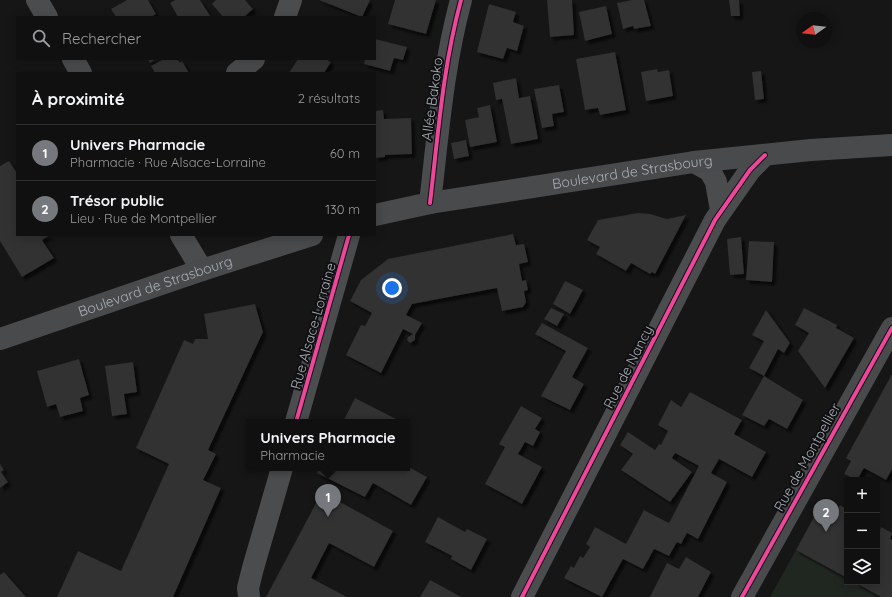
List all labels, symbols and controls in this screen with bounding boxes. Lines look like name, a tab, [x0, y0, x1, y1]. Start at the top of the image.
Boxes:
north arrow	[796, 12, 832, 48]
search box	[16, 16, 376, 60]
icon: search	[30, 27, 52, 49]
text: Rechercher	[62, 29, 141, 48]
street label: Allée Bakoko	[417, 56, 447, 142]
text: À proximité	[32, 88, 125, 109]
text: 2 résultats	[298, 90, 360, 106]
text: Univers Pharmacie	[70, 135, 205, 154]
text: 1	[42, 145, 48, 161]
text: 60 m	[330, 145, 360, 161]
street label: Boulevard de Strasbourg	[551, 151, 713, 193]
text: Pharmacie · Rue Alsace-Lorraine	[70, 154, 266, 170]
text: Trésor public	[70, 191, 164, 210]
text: 2	[41, 201, 49, 217]
text: 130 m	[325, 201, 360, 217]
text: Lieu · Rue de Montpellier	[70, 210, 217, 226]
street label: Boulevard de Strasbourg	[76, 252, 235, 321]
street label: Rue Alsace-Lorraine	[286, 260, 340, 391]
your location	[382, 278, 402, 298]
street label: Rue de Nancy	[599, 322, 657, 412]
street label: Rue de Montpellier	[770, 399, 845, 514]
popup	[246, 419, 410, 471]
text: Univers Pharmacie	[260, 428, 396, 447]
text: Pharmacie	[260, 447, 325, 463]
map controls	[844, 477, 880, 585]
button: +	[844, 477, 880, 513]
pin: 1	[315, 484, 341, 517]
pin: 2	[813, 499, 839, 532]
button: −	[844, 513, 880, 549]
button: layers	[844, 549, 880, 585]

